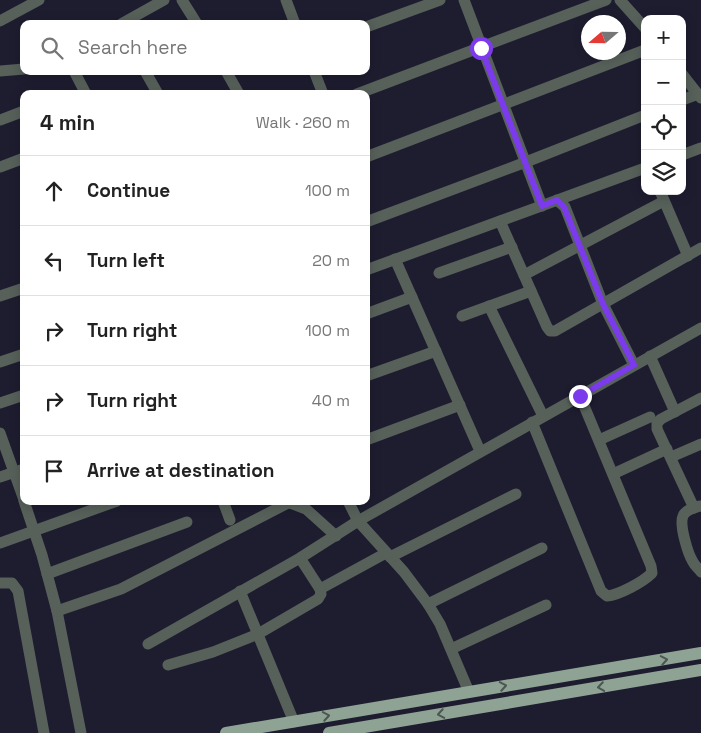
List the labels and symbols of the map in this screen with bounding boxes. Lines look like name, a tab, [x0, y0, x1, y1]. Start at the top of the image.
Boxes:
north arrow	[581, 15, 626, 60]
route start	[470, 37, 493, 60]
route end	[569, 385, 592, 408]
one-way arrow	[659, 655, 668, 665]
one-way arrow	[597, 681, 605, 691]
one-way arrow	[499, 682, 508, 692]
one-way arrow	[437, 709, 445, 719]
one-way arrow	[322, 712, 330, 722]

